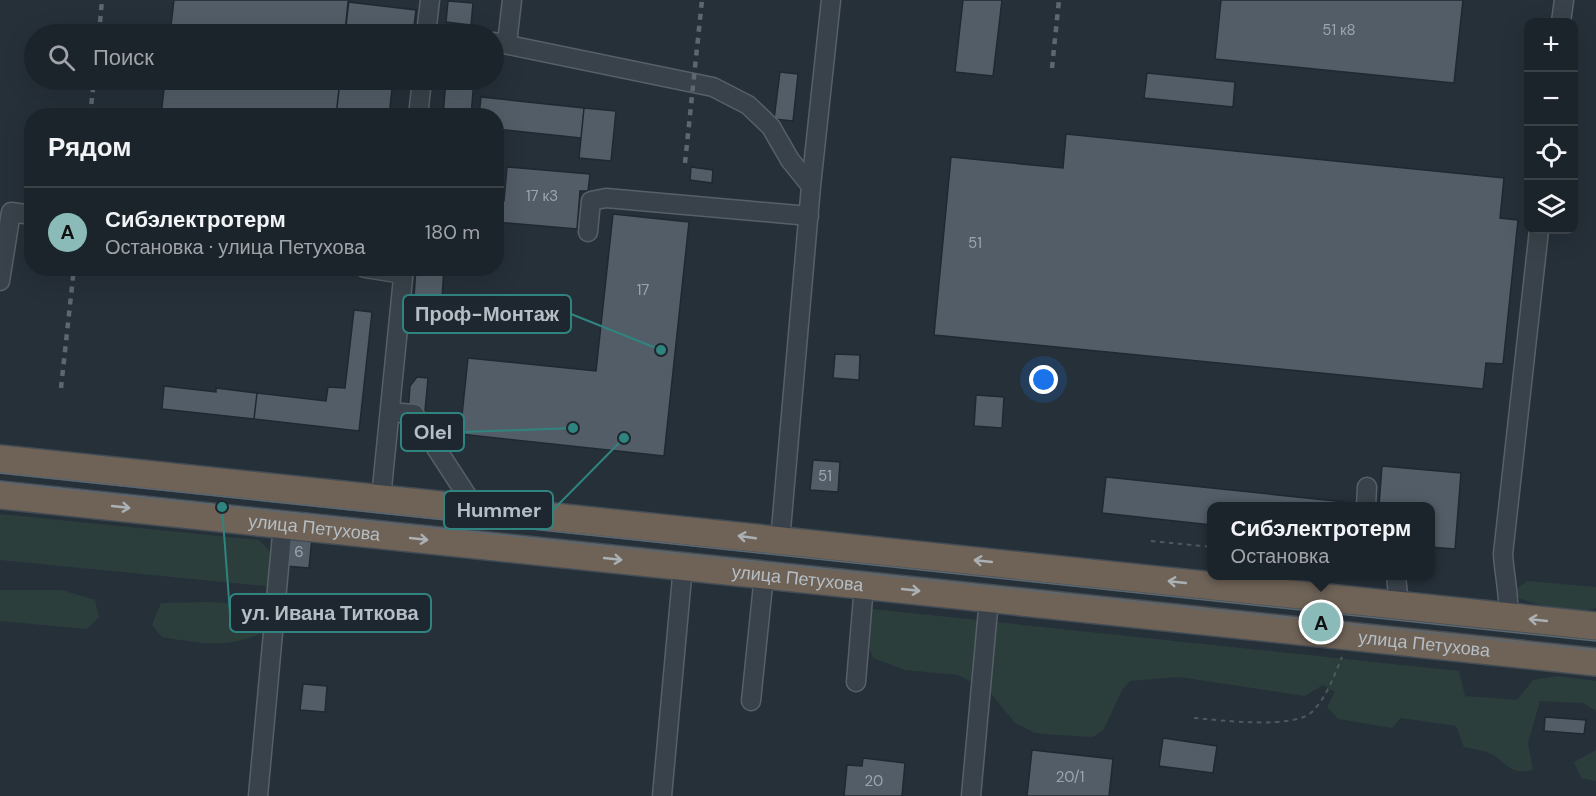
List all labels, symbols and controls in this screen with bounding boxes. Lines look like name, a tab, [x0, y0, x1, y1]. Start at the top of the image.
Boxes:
map controls	[1524, 18, 1578, 234]
button: +	[1524, 18, 1578, 72]
house number: 51 к8	[1322, 20, 1356, 40]
search box	[24, 24, 504, 90]
icon: search	[45, 41, 78, 74]
text: Поиск	[93, 43, 154, 72]
button: −	[1524, 72, 1578, 126]
button: locate	[1524, 126, 1578, 180]
text: Рядом	[48, 130, 131, 164]
button: layers	[1524, 180, 1578, 234]
house number: 17 к3	[526, 186, 558, 206]
text: Сибэлектротерм	[105, 205, 286, 234]
text: A	[60, 219, 75, 245]
text: 180 m	[425, 219, 480, 245]
house number: 51	[968, 233, 982, 253]
text: Остановка · улица Петухова	[105, 234, 365, 260]
house number: 17	[637, 280, 649, 300]
callout: Проф-Монтаж	[403, 295, 571, 333]
text: Проф-Монтаж	[415, 301, 560, 327]
your location	[1029, 365, 1058, 394]
callout: Olel	[401, 413, 464, 451]
text: Olel	[414, 419, 452, 445]
house number: 51	[818, 466, 832, 486]
callout: Hummer	[444, 491, 553, 529]
text: Hummer	[457, 497, 541, 523]
one-way arrow	[110, 502, 130, 513]
popup	[1207, 502, 1435, 580]
street label: улица Петухова	[247, 509, 382, 547]
text: Сибэлектротерм	[1231, 514, 1411, 543]
one-way arrow	[738, 531, 758, 542]
one-way arrow	[409, 534, 429, 545]
house number: 6	[294, 542, 304, 562]
text: Остановка	[1231, 543, 1329, 569]
one-way arrow	[603, 554, 623, 565]
one-way arrow	[973, 555, 993, 566]
street label: улица Петухова	[731, 560, 866, 597]
one-way arrow	[1167, 576, 1187, 587]
one-way arrow	[901, 585, 921, 596]
callout: ул. Ивана Титкова	[230, 594, 431, 632]
text: ул. Ивана Титкова	[241, 600, 420, 626]
pin: A	[1302, 600, 1340, 644]
one-way arrow	[1528, 614, 1548, 625]
street label: улица Петухова	[1357, 625, 1492, 663]
house number: 20/1	[1056, 767, 1084, 787]
house number: 20	[865, 771, 883, 791]

